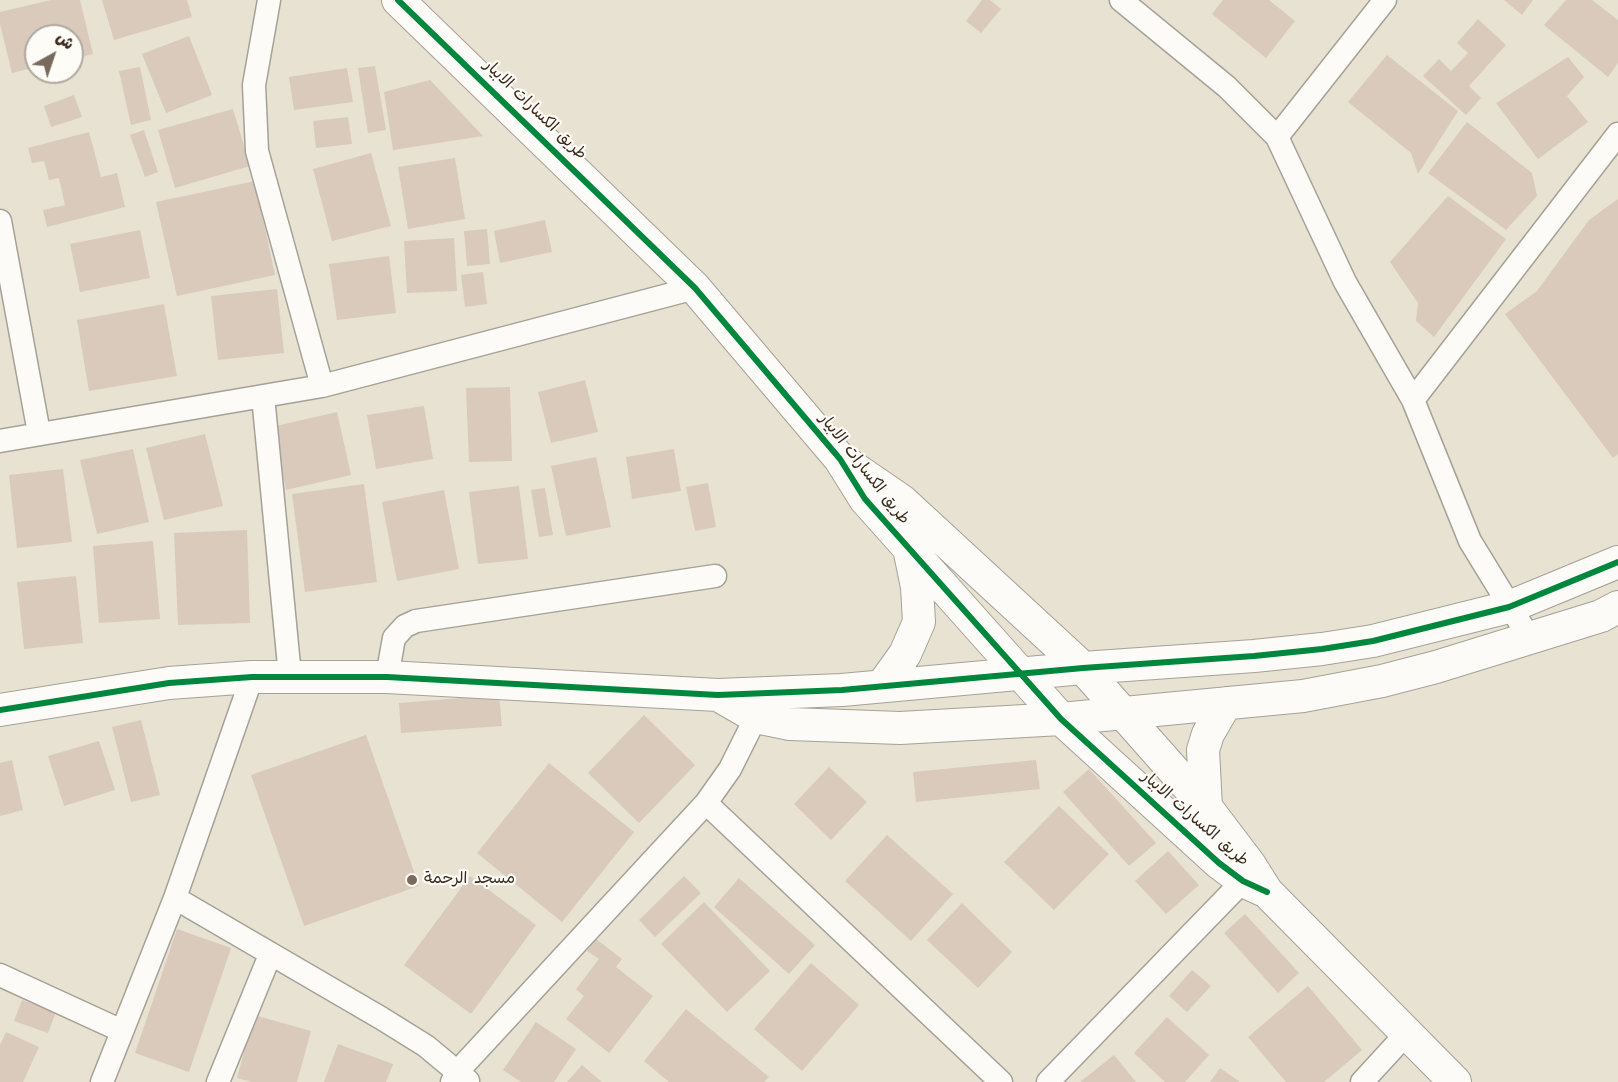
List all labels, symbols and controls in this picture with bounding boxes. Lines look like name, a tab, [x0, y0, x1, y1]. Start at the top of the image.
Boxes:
north arrow	[24, 24, 84, 84]
text: ش	[50, 26, 79, 57]
street label: طريق الكسارات الابيار	[479, 57, 589, 165]
street label: طريق الكسارات الابيار	[814, 411, 912, 529]
street label: طريق الكسارات الابيار	[1136, 768, 1252, 872]
place label: مسجد الرحمة	[424, 870, 515, 890]
marker: مسجد الرحمة	[405, 873, 419, 887]

